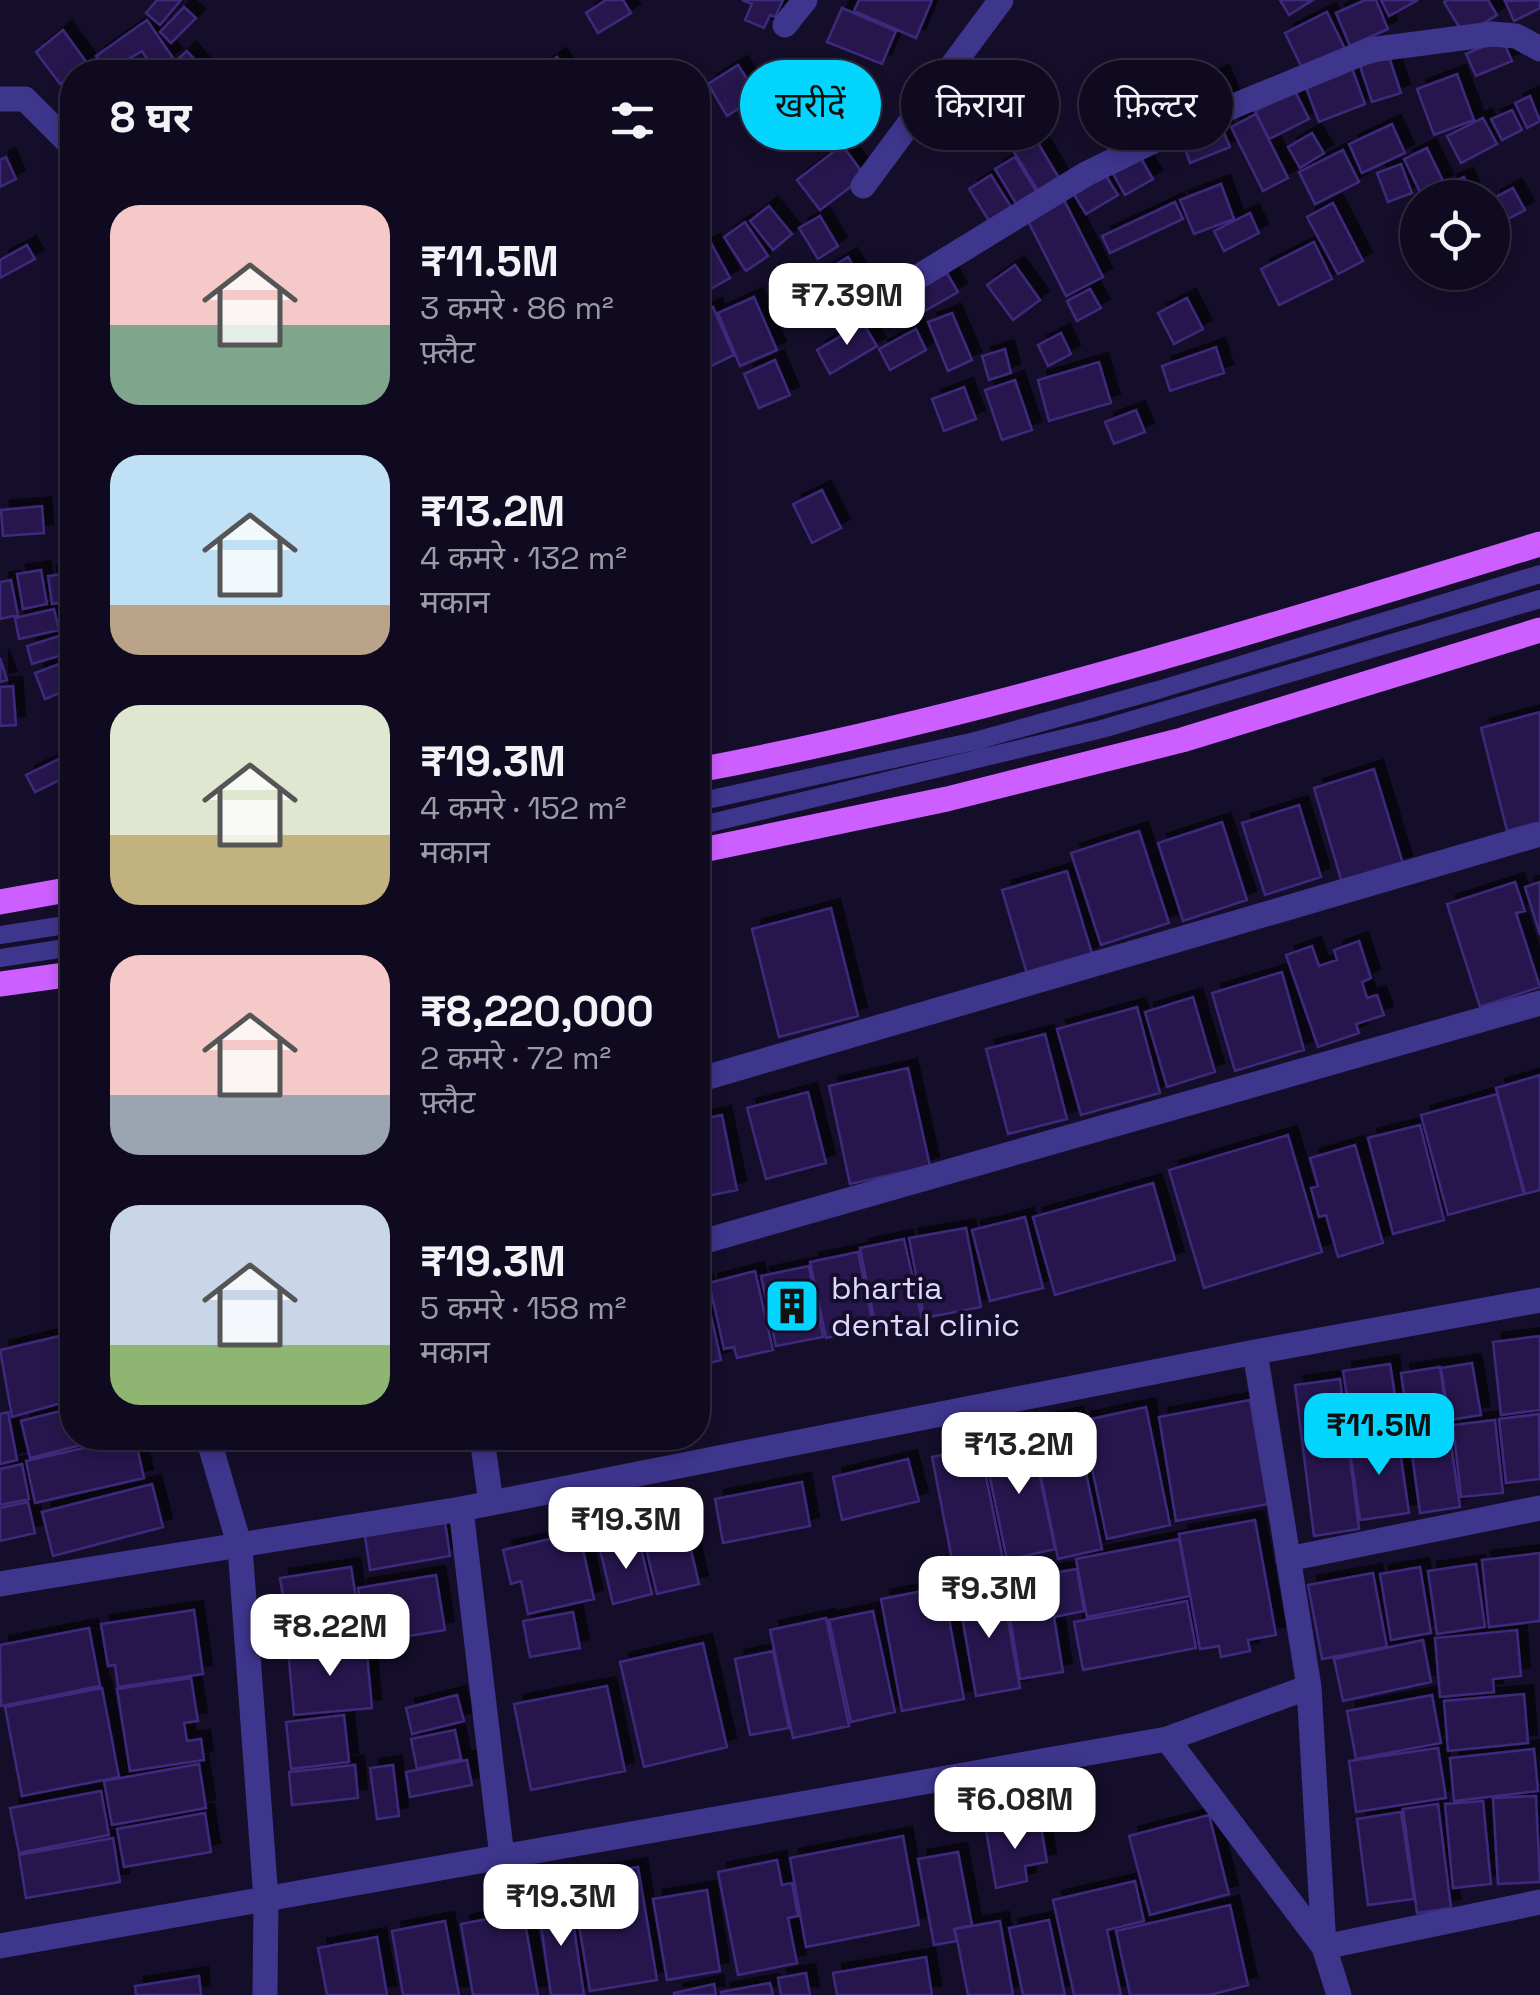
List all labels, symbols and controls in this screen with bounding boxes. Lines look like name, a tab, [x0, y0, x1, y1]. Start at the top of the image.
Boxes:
chip: खरीदें	[740, 60, 881, 150]
chip: किराया	[901, 60, 1059, 150]
chip: फ़िल्टर	[1079, 60, 1233, 150]
text: 8 घर	[110, 91, 192, 144]
icon: filters	[605, 93, 660, 148]
map controls	[1400, 180, 1510, 290]
button: locate	[1400, 180, 1510, 290]
text: ₹11.5M	[420, 235, 559, 288]
icon: home	[190, 245, 310, 365]
pin: ₹7.39M	[766, 263, 928, 348]
text: ₹7.39M	[791, 275, 903, 315]
text: 3 कमरे · 86 m²	[420, 288, 614, 328]
text: फ़्लैट	[420, 332, 475, 372]
text: ₹13.2M	[420, 485, 565, 538]
icon: home	[190, 495, 310, 615]
text: 4 कमरे · 132 m²	[420, 538, 627, 578]
text: मकान	[420, 582, 490, 622]
text: ₹19.3M	[420, 735, 566, 788]
icon: home	[190, 745, 310, 865]
text: 4 कमरे · 152 m²	[420, 788, 627, 828]
text: मकान	[420, 832, 490, 872]
text: ₹8,220,000	[420, 985, 654, 1038]
icon: home	[190, 995, 310, 1115]
text: 2 कमरे · 72 m²	[420, 1038, 611, 1078]
text: फ़्लैट	[420, 1082, 475, 1122]
text: ₹19.3M	[420, 1235, 566, 1288]
icon: home	[190, 1245, 310, 1365]
place label: bhartia dental clinic	[831, 1268, 1020, 1345]
building icon: bhartia dental clinic	[762, 1276, 822, 1336]
text: 5 कमरे · 158 m²	[420, 1288, 627, 1328]
text: मकान	[420, 1332, 490, 1372]
pin: ₹11.5M	[1298, 1393, 1460, 1478]
text: ₹11.5M	[1326, 1405, 1432, 1445]
pin: ₹13.2M	[938, 1412, 1100, 1497]
text: ₹13.2M	[964, 1424, 1074, 1464]
pin: ₹19.3M	[545, 1487, 707, 1572]
text: ₹19.3M	[570, 1499, 682, 1539]
pin: ₹9.3M	[919, 1556, 1059, 1641]
text: ₹9.3M	[941, 1568, 1037, 1608]
pin: ₹8.22M	[249, 1594, 411, 1679]
text: ₹8.22M	[273, 1606, 387, 1646]
pin: ₹6.08M	[934, 1767, 1096, 1852]
text: ₹6.08M	[957, 1779, 1073, 1819]
pin: ₹19.3M	[480, 1864, 642, 1949]
text: ₹19.3M	[505, 1876, 617, 1916]

